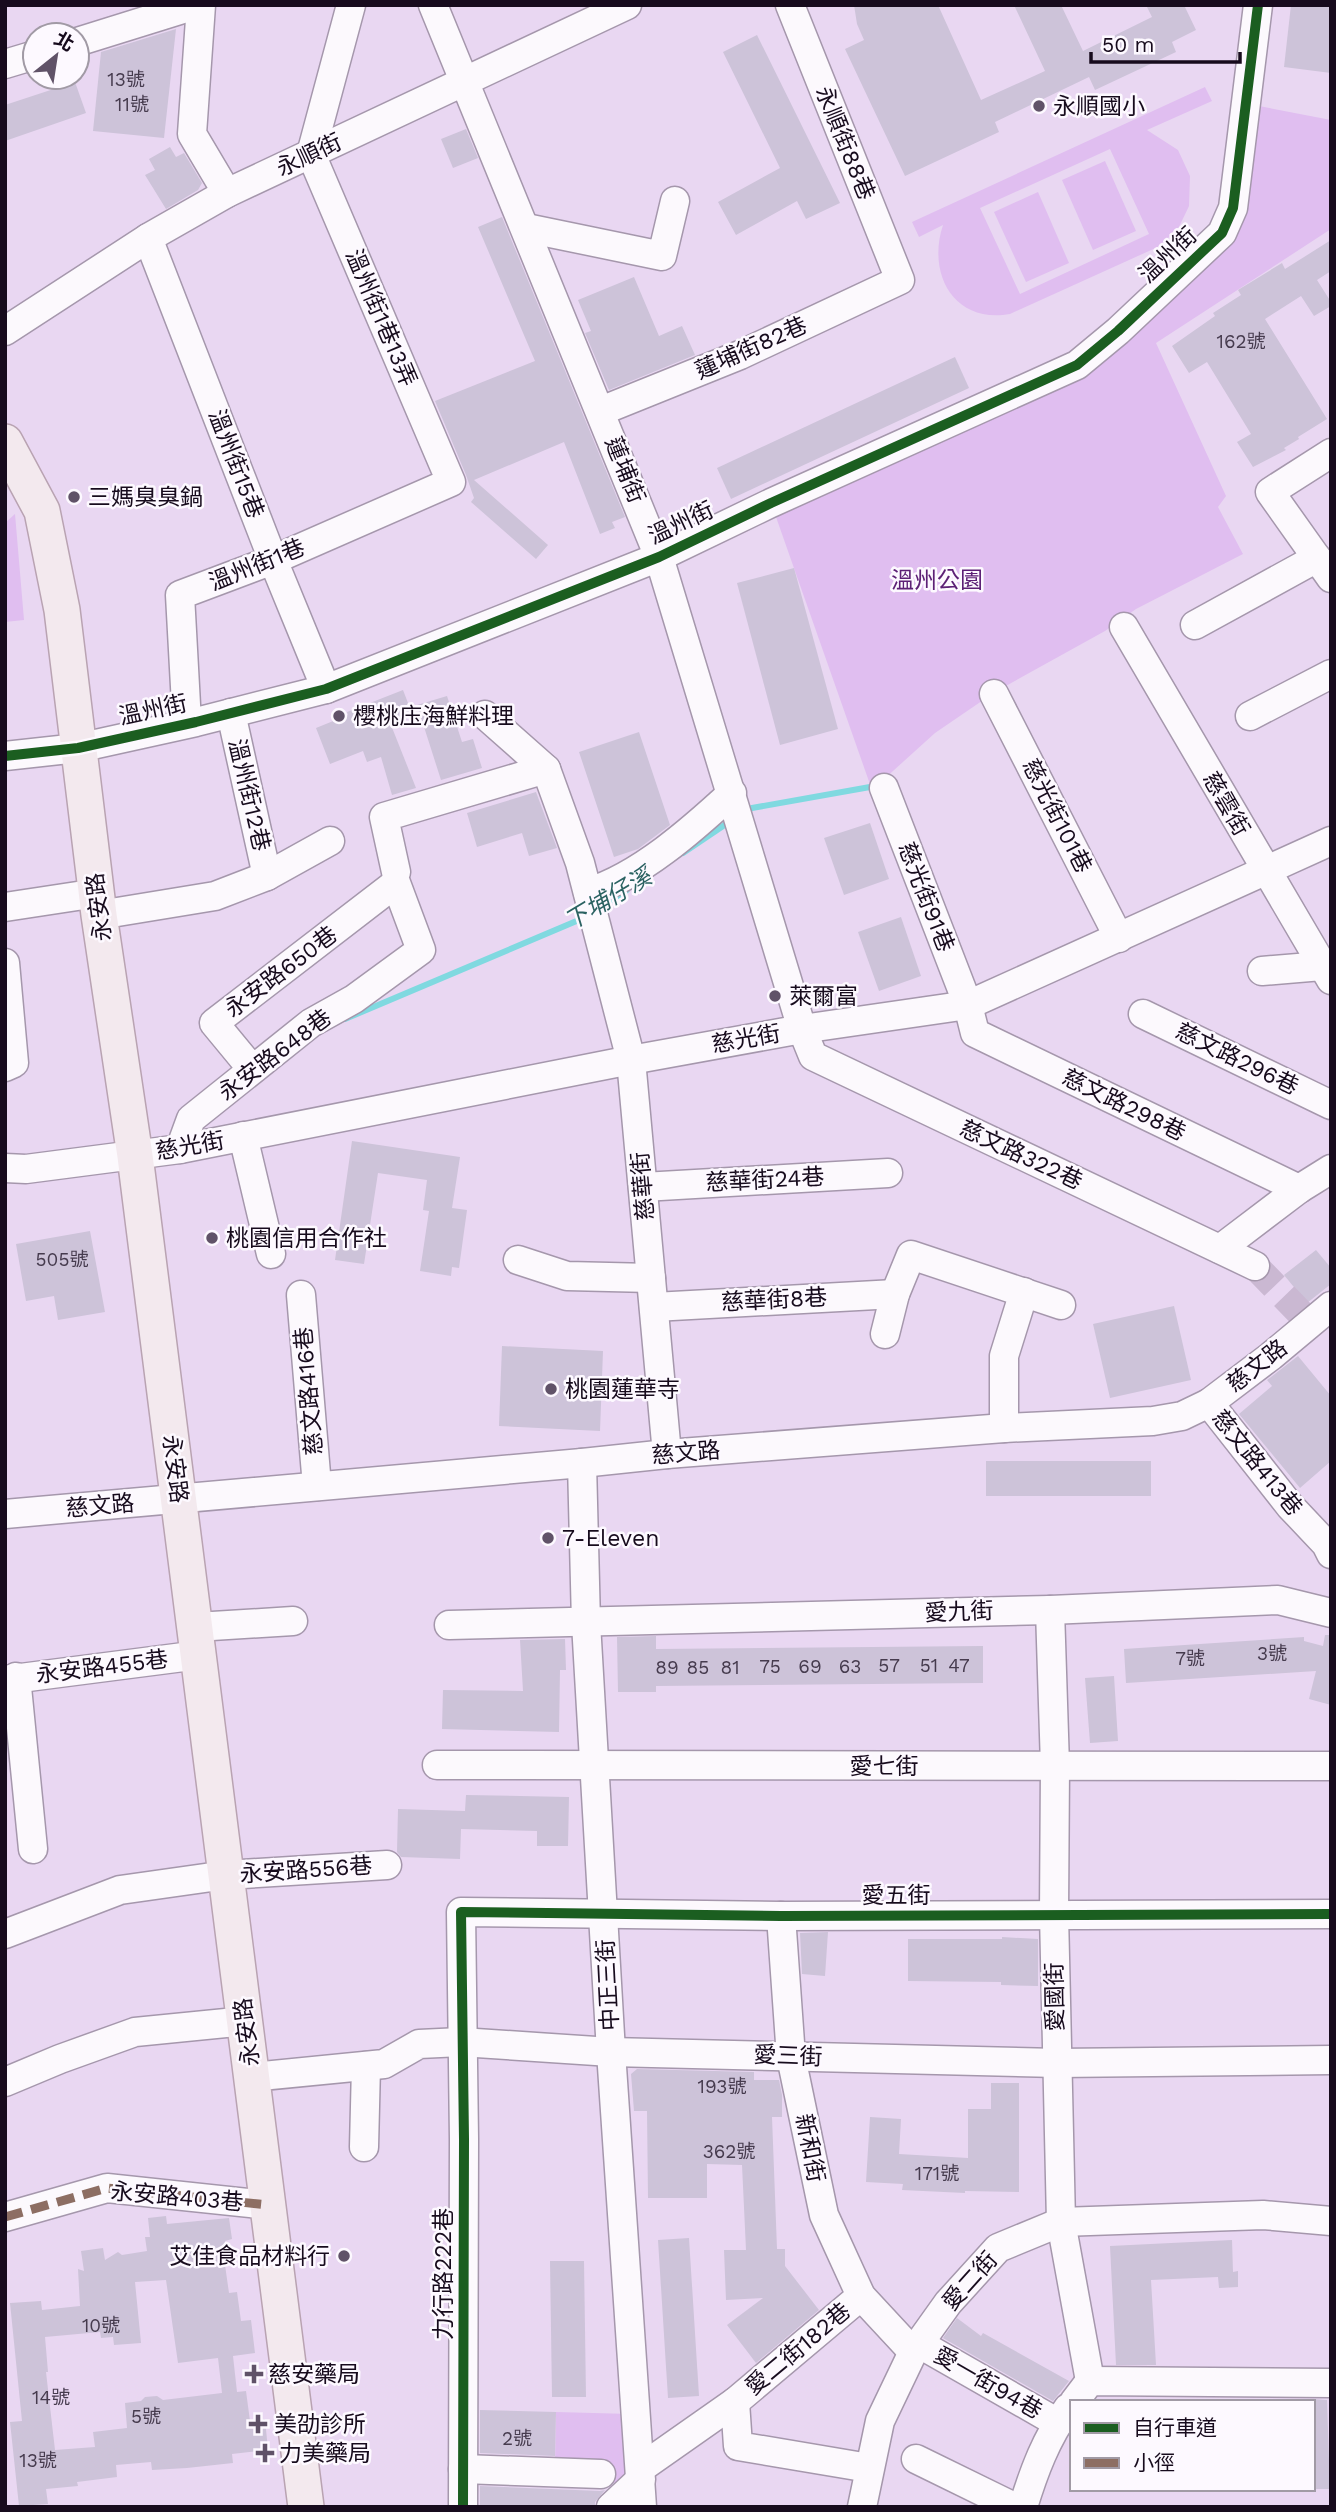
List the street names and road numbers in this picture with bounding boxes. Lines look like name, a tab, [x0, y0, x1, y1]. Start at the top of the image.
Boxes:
street label: 永順街88巷	[810, 82, 880, 204]
street label: 永順街	[272, 128, 346, 182]
street label: 溫州街	[1134, 222, 1202, 288]
street label: 溫州街1巷13弄	[340, 245, 422, 391]
street label: 蓮埔街82巷	[691, 311, 811, 385]
street label: 溫州街15巷	[203, 406, 269, 522]
street label: 蓮埔街	[600, 433, 650, 507]
street label: 溫州街	[644, 496, 718, 550]
street label: 溫州街1巷	[205, 534, 309, 596]
street label: 溫州街	[116, 690, 190, 730]
street label: 溫州街12巷	[223, 736, 275, 854]
street label: 慈光街101巷	[1017, 755, 1097, 877]
street label: 慈雲街	[1197, 767, 1255, 841]
street label: 慈光街91巷	[893, 838, 959, 956]
street label: 永安路	[81, 871, 117, 943]
street label: 永安路650巷	[219, 921, 343, 1023]
street label: 永安路648巷	[213, 1004, 337, 1106]
street label: 慈文路296巷	[1171, 1018, 1303, 1100]
street label: 慈光街	[710, 1020, 782, 1058]
street label: 慈文路298巷	[1058, 1064, 1190, 1146]
street label: 慈文路322巷	[955, 1115, 1087, 1195]
street label: 慈光街	[154, 1127, 226, 1165]
street label: 慈華街	[627, 1150, 659, 1222]
street label: 慈華街24巷	[705, 1163, 825, 1197]
street label: 慈華街8巷	[720, 1284, 828, 1316]
street label: 慈文路416巷	[290, 1326, 328, 1456]
street label: 慈文路	[1222, 1334, 1292, 1398]
street label: 慈文路413巷	[1206, 1405, 1308, 1521]
street label: 永安路	[157, 1433, 193, 1505]
street label: 慈文路	[650, 1437, 722, 1469]
street label: 慈文路	[64, 1490, 136, 1522]
street label: 愛九街	[924, 1597, 994, 1627]
street label: 永安路455巷	[34, 1646, 170, 1688]
street label: 愛七街	[850, 1753, 919, 1780]
street label: 永安路556巷	[239, 1852, 373, 1888]
street label: 愛五街	[862, 1882, 931, 1909]
street label: 中正三街	[592, 1938, 624, 2032]
street label: 愛國街	[1041, 1962, 1069, 2032]
street label: 永安路	[229, 1996, 265, 2068]
street label: 愛三街	[753, 2041, 823, 2071]
street label: 新和街	[790, 2112, 830, 2184]
street label: 永安路403巷	[109, 2178, 245, 2216]
street label: 力行路222巷	[430, 2208, 457, 2340]
street label: 愛二街	[937, 2246, 1003, 2316]
street label: 愛二街182巷	[740, 2297, 856, 2401]
street label: 愛一街94巷	[929, 2341, 1047, 2425]

